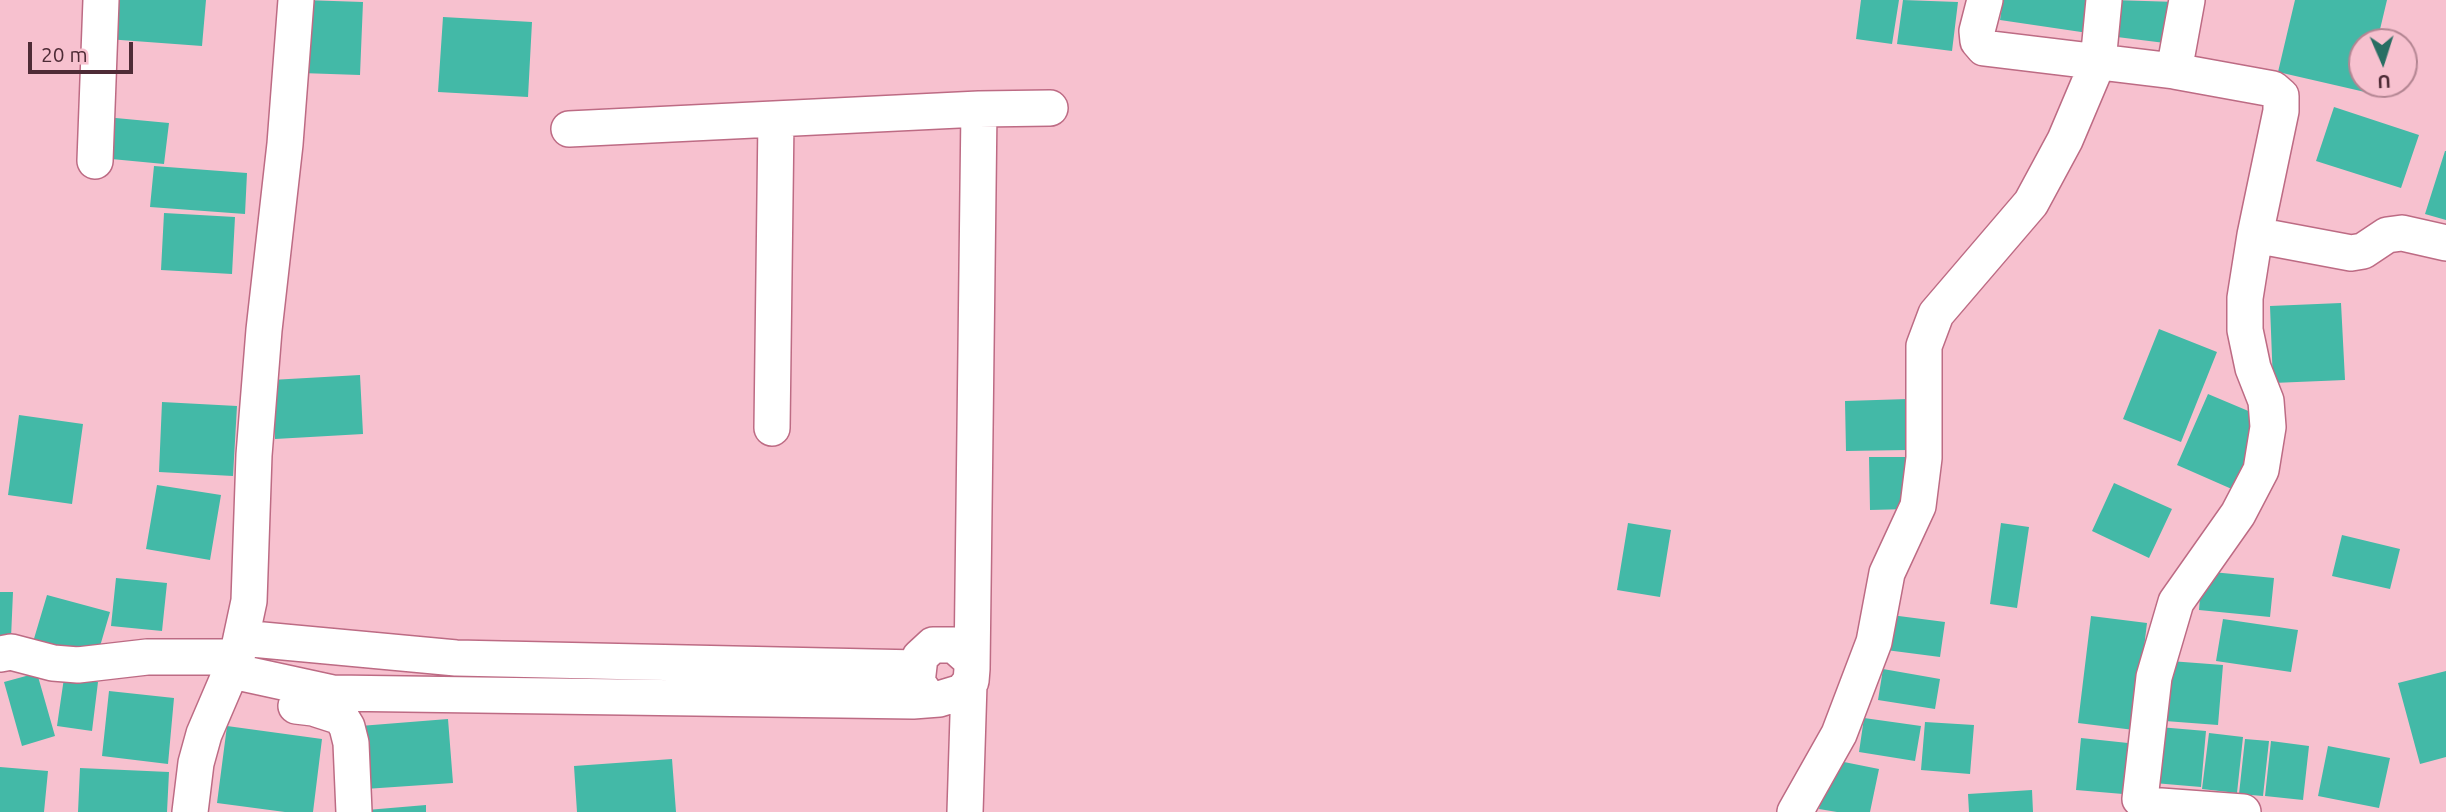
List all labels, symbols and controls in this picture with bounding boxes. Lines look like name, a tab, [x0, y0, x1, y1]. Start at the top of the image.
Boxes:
scale bar	[32, 28, 136, 72]
north arrow	[2348, 28, 2418, 98]
text: 20 m	[41, 42, 88, 66]
text: U	[2377, 71, 2391, 93]

